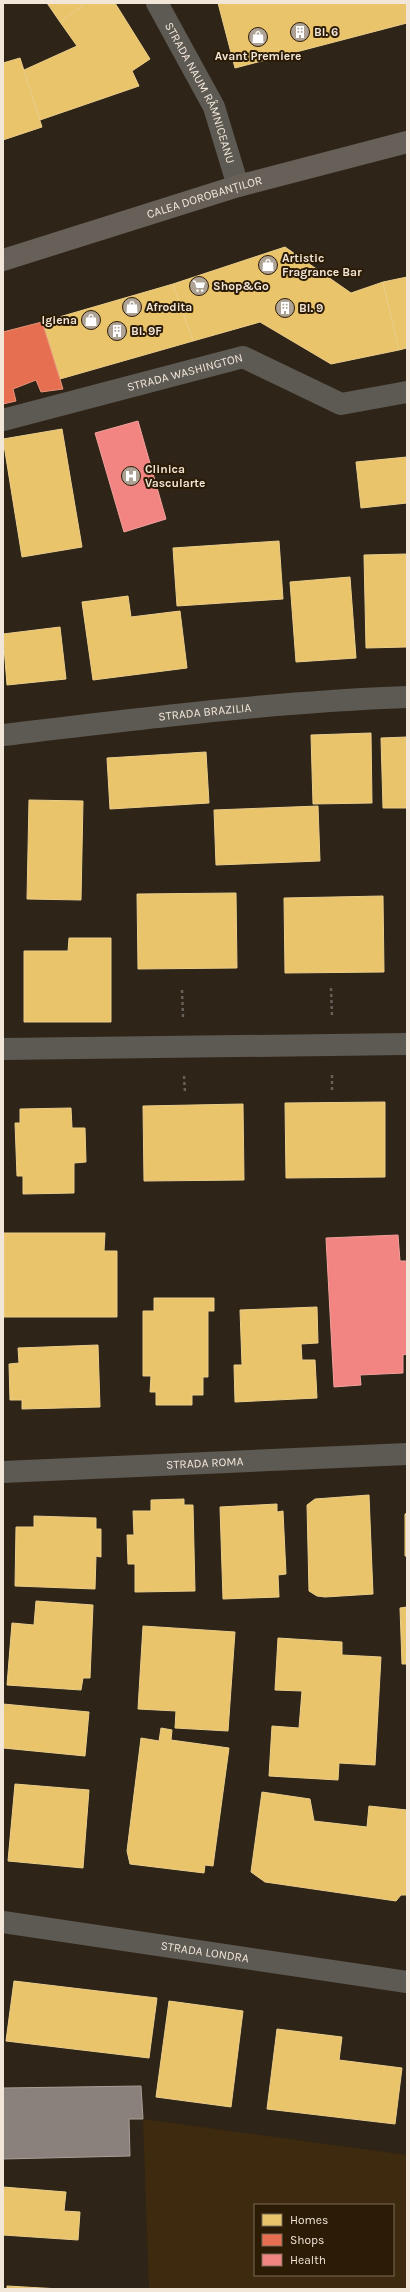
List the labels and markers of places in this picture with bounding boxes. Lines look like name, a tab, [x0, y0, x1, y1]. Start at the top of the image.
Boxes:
building icon: Bl. 6	[289, 21, 311, 43]
place label: Bl. 6	[314, 25, 338, 39]
shop icon: Avant Premiere	[247, 26, 269, 48]
place label: Avant Premiere	[215, 49, 301, 63]
place label: Artistic Fragrance Bar	[282, 251, 362, 279]
shop icon: Artistic Fragrance Bar	[257, 254, 279, 276]
supermarket icon: Shop&Go	[188, 275, 210, 297]
place label: Shop&Go	[213, 279, 269, 293]
shop icon: Afrodita	[121, 296, 143, 318]
building icon: Bl. 9	[274, 297, 296, 319]
place label: Afrodita	[146, 300, 192, 314]
place label: Bl. 9	[299, 301, 323, 315]
shop icon: Igiena	[80, 309, 102, 331]
place label: Igiena	[42, 313, 77, 327]
building icon: Bl. 9F	[106, 320, 128, 342]
place label: Bl. 9F	[131, 324, 162, 338]
place label: Clinica Vascularte	[145, 462, 205, 490]
hospital icon: Clinica Vascularte	[120, 465, 142, 487]

